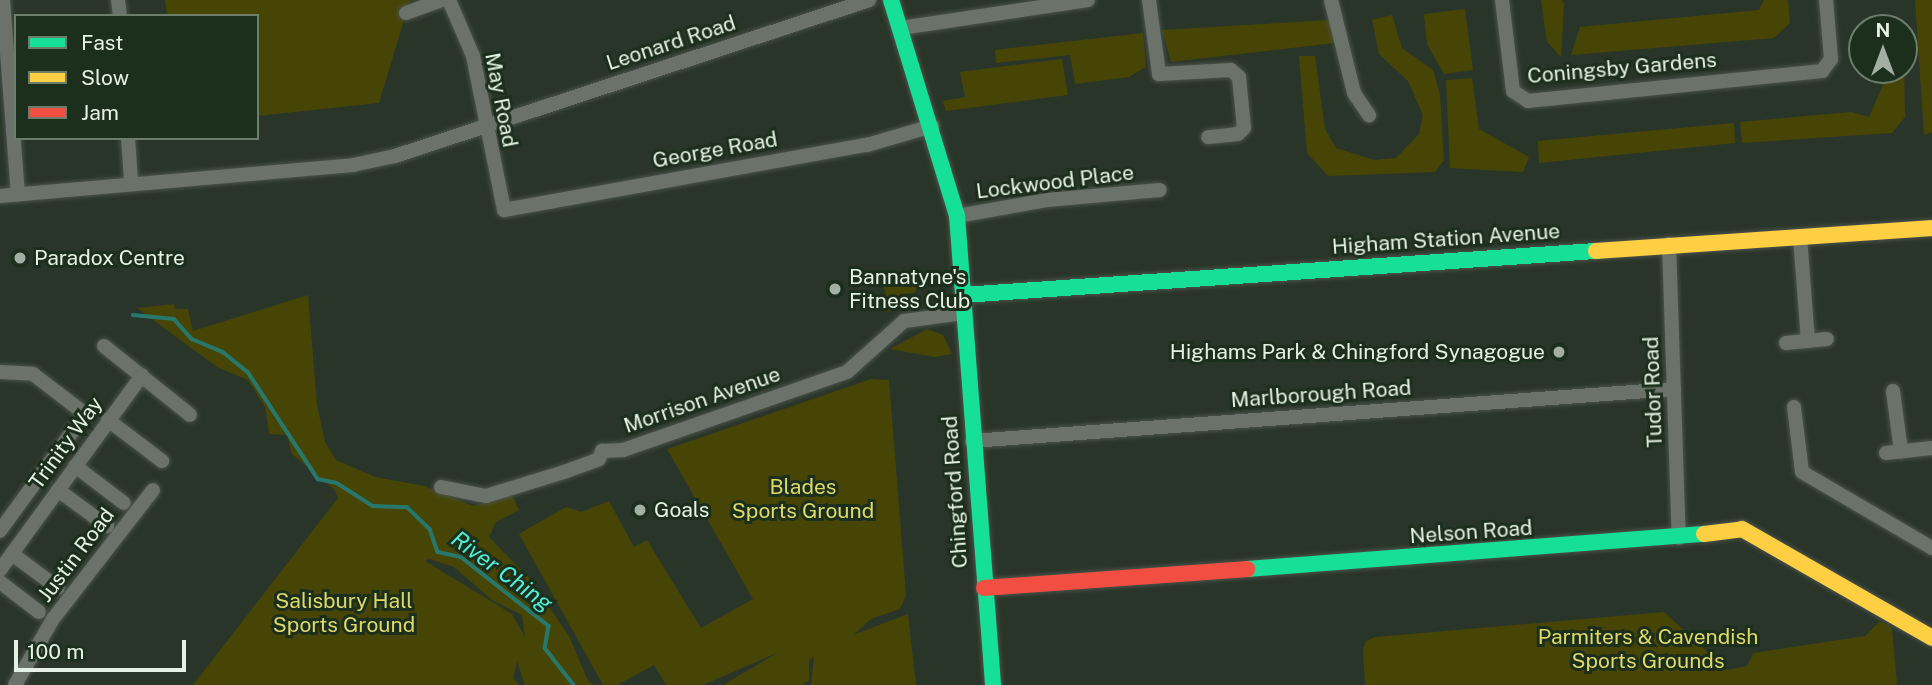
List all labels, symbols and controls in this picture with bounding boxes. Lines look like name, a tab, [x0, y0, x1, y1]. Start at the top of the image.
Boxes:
street label: Leonard Road	[603, 10, 739, 76]
legend	[14, 14, 259, 140]
north arrow	[1848, 14, 1918, 84]
text: N	[1876, 19, 1890, 41]
text: Fast	[81, 30, 123, 55]
street label: Coningsby Gardens	[1526, 47, 1718, 89]
street label: May Road	[479, 51, 523, 149]
text: Slow	[81, 65, 129, 90]
text: Jam	[81, 100, 119, 125]
street label: George Road	[651, 127, 779, 173]
street label: Lockwood Place	[975, 160, 1135, 204]
street label: Higham Station Avenue	[1331, 218, 1561, 260]
place label: Paradox Centre	[34, 245, 185, 271]
marker: Paradox Centre	[12, 250, 28, 266]
place label: Bannatyne's Fitness Club	[849, 264, 970, 314]
marker: Bannatyne's Fitness Club	[827, 281, 843, 297]
street label: Tudor Road	[1638, 336, 1668, 448]
place label: Highams Park & Chingford Synagogue	[1170, 339, 1545, 365]
marker: Highams Park & Chingford Synagogue	[1551, 344, 1567, 360]
street label: Morrison Avenue	[620, 361, 784, 439]
street label: Marlborough Road	[1230, 375, 1412, 413]
street label: Trinity Way	[24, 392, 108, 494]
street label: Chingford Road	[937, 415, 973, 569]
park label: Blades Sports Ground	[732, 474, 874, 524]
place label: Goals	[654, 497, 709, 523]
marker: Goals	[632, 502, 648, 518]
street label: Justin Road	[32, 503, 120, 607]
street label: Nelson Road	[1409, 515, 1533, 549]
water label: River Ching	[446, 525, 558, 617]
park label: Salisbury Hall Sports Ground	[273, 588, 415, 638]
park label: Parmiters & Cavendish Sports Grounds	[1538, 624, 1758, 674]
scale bar	[18, 626, 189, 670]
text: 100 m	[27, 639, 84, 664]

